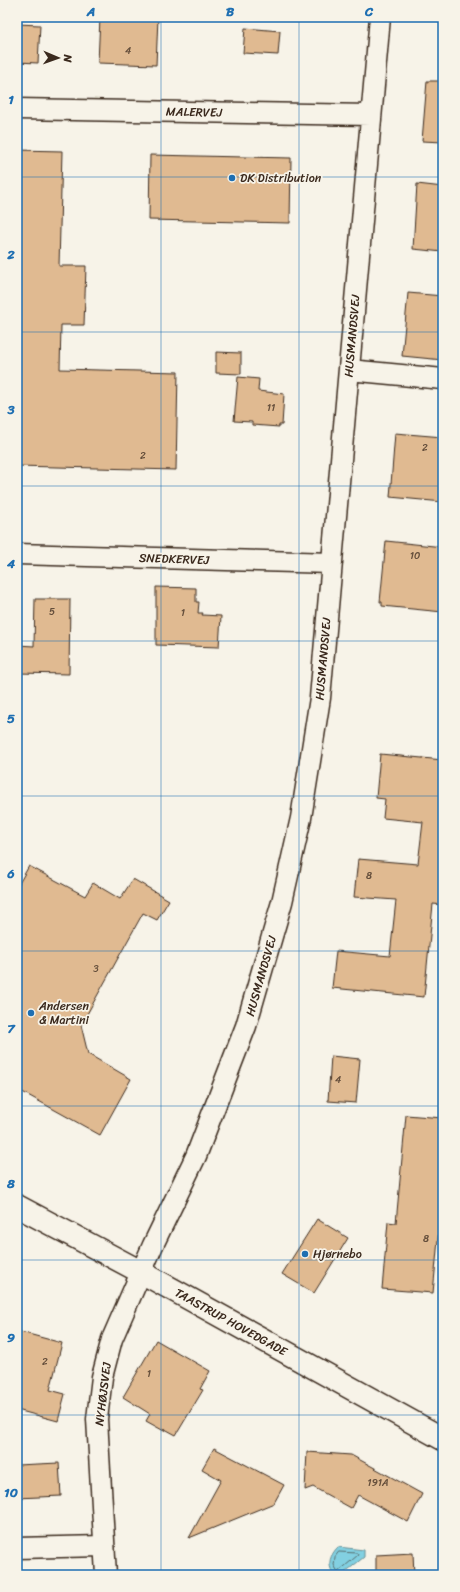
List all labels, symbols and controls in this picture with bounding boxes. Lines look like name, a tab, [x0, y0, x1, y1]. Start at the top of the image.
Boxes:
text: A	[86, 0, 95, 23]
text: B	[226, 0, 235, 23]
text: C	[364, 0, 374, 23]
north arrow	[38, 38, 78, 78]
house number: 4	[125, 42, 131, 60]
text: N	[58, 53, 77, 63]
text: 1	[8, 88, 14, 111]
street label: MALERVEJ	[166, 101, 223, 123]
place label: DK Distribution	[240, 167, 322, 189]
marker: DK Distribution	[227, 173, 237, 183]
text: 2	[6, 243, 15, 266]
street label: HUSMANDSVEJ	[337, 293, 367, 378]
text: 3	[6, 398, 15, 421]
house number: 11	[267, 399, 275, 417]
house number: 2	[422, 439, 428, 457]
house number: 2	[140, 447, 146, 465]
street label: SNEDKERVEJ	[138, 547, 210, 571]
house number: 10	[410, 547, 420, 565]
text: 4	[6, 552, 16, 575]
house number: 5	[49, 603, 55, 621]
house number: 1	[181, 604, 185, 622]
street label: HUSMANDSVEJ	[308, 616, 338, 701]
text: 5	[7, 707, 15, 730]
text: 6	[6, 862, 15, 885]
house number: 8	[366, 867, 372, 885]
street label: HUSMANDSVEJ	[239, 933, 283, 1019]
house number: 3	[93, 960, 99, 978]
place label: Andersen & Martini	[38, 995, 90, 1031]
marker: Andersen & Martini	[26, 1008, 36, 1018]
text: 7	[7, 1017, 16, 1040]
house number: 4	[335, 1071, 341, 1089]
text: 8	[6, 1172, 15, 1195]
house number: 8	[423, 1230, 429, 1248]
place label: Hjørnebo	[313, 1243, 362, 1265]
marker: Hjørnebo	[300, 1249, 310, 1259]
street label: TAASTRUP HOVEDGADE	[171, 1282, 293, 1363]
text: 9	[7, 1326, 15, 1349]
house number: 2	[42, 1353, 48, 1371]
street label: NYHØJSVEJ	[88, 1361, 118, 1427]
house number: 1	[147, 1365, 151, 1383]
house number: 191A	[367, 1474, 389, 1492]
text: 10	[4, 1481, 18, 1504]

